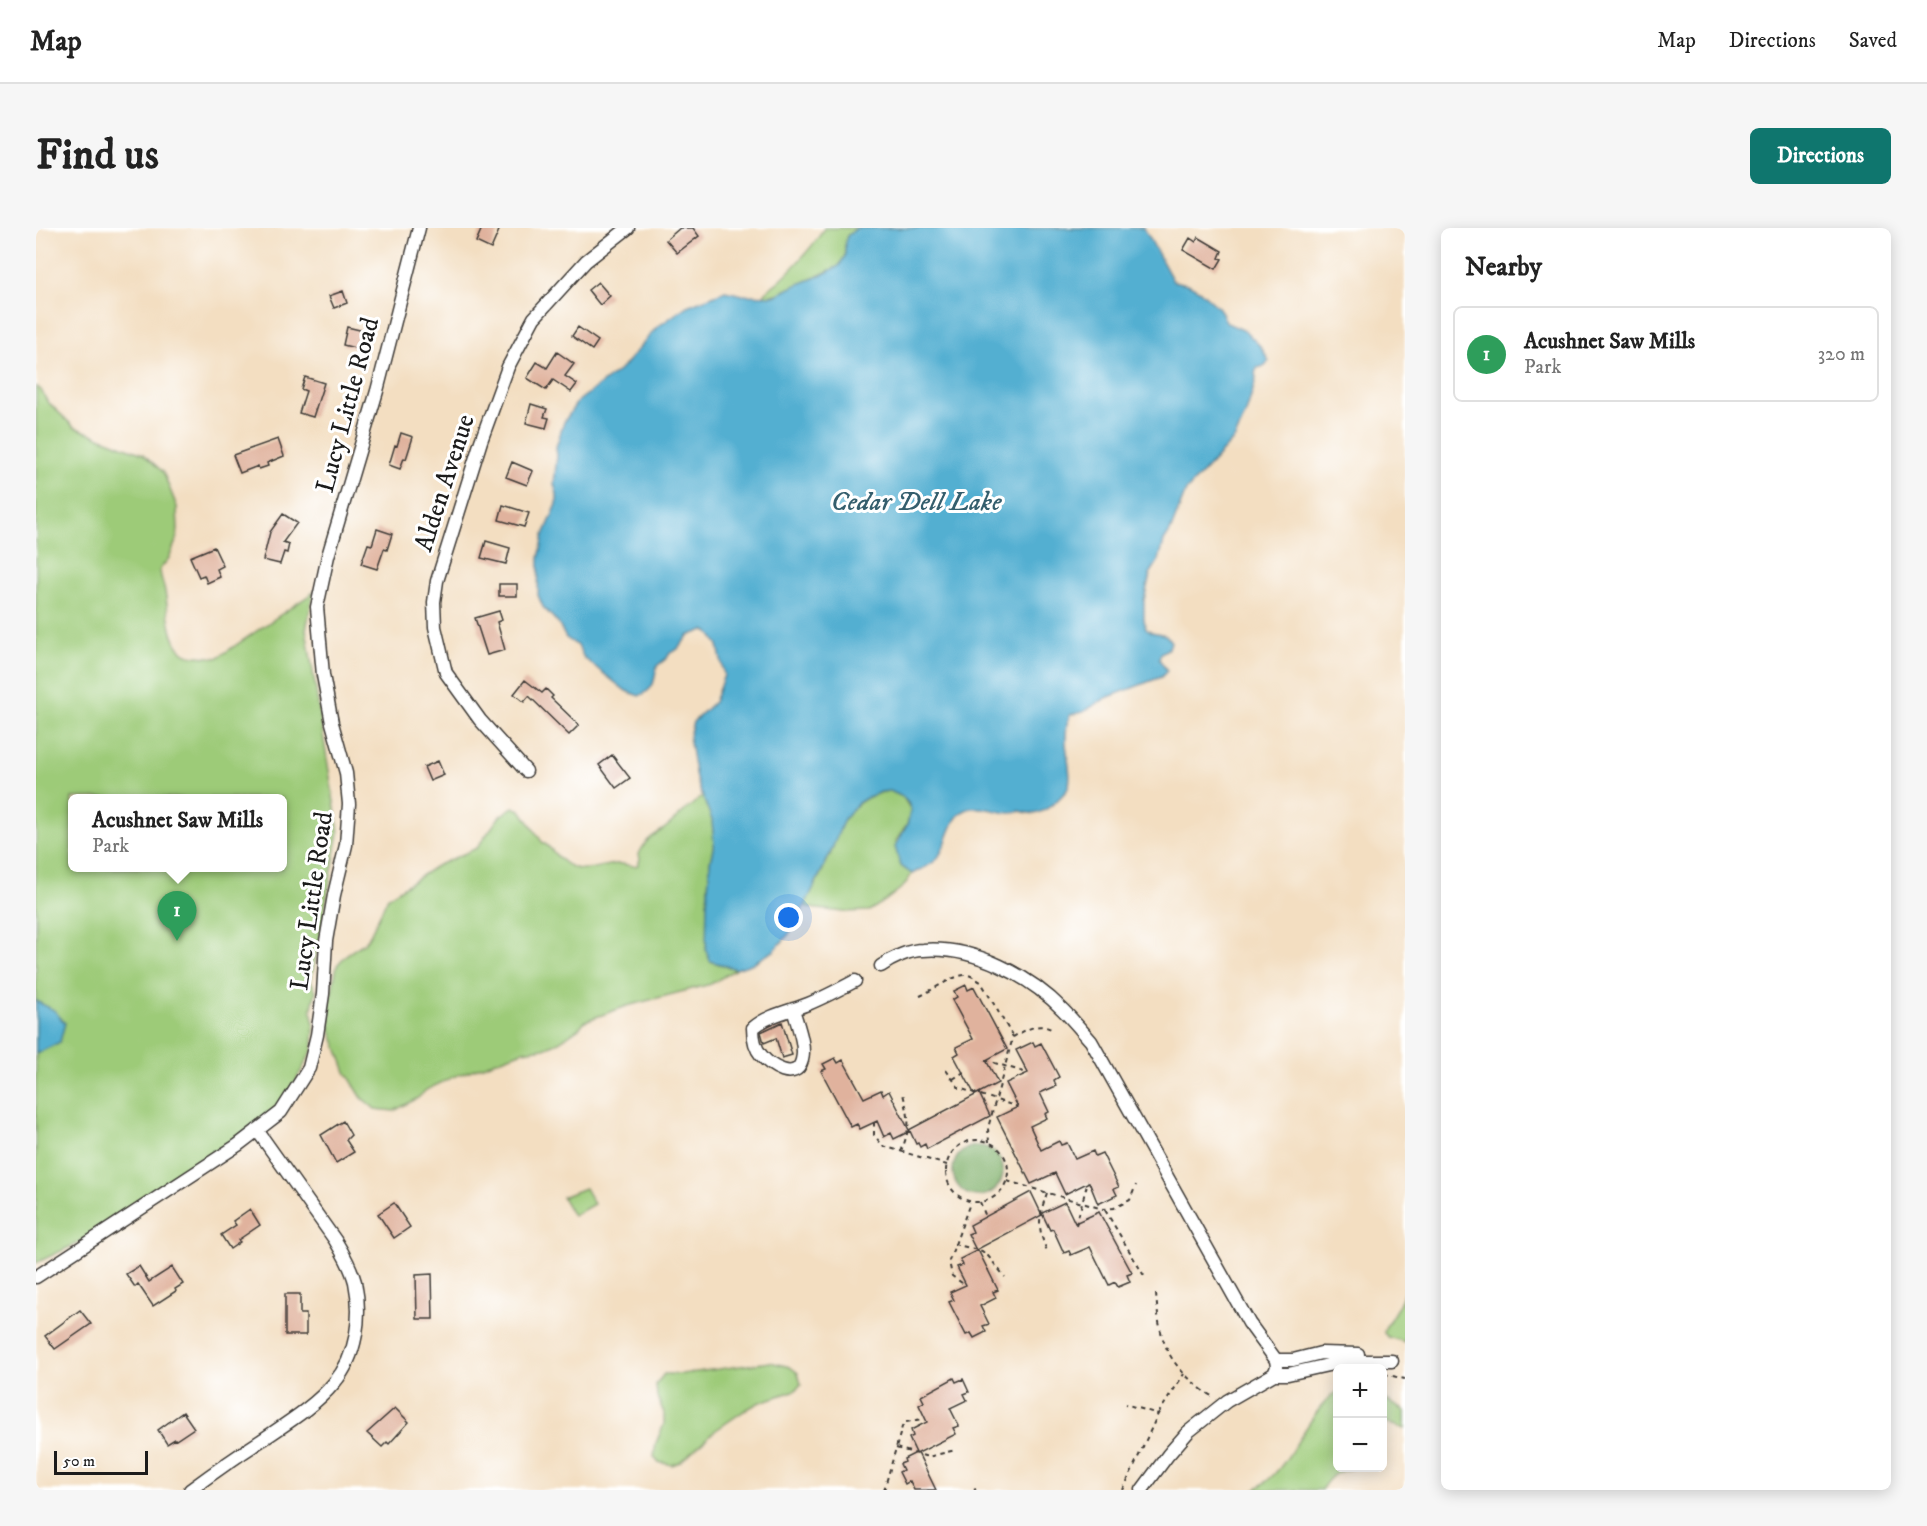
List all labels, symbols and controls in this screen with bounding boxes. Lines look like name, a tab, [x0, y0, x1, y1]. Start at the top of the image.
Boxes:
text: Map	[30, 24, 82, 59]
text: Map	[1657, 28, 1696, 54]
text: Directions	[1729, 28, 1816, 54]
text: Saved	[1849, 28, 1897, 54]
button: Directions	[1750, 128, 1891, 184]
text: Find us	[36, 130, 159, 182]
text: Nearby	[1465, 251, 1542, 284]
street label: Lucy Little Road	[309, 314, 387, 496]
text: Acushnet Saw Mills	[1524, 328, 1695, 355]
text: 1	[1483, 342, 1490, 367]
text: 320 m	[1818, 342, 1865, 367]
text: Park	[1524, 355, 1561, 380]
street label: Alden Avenue	[407, 410, 483, 556]
water label: Cedar Dell Lake	[831, 485, 1002, 519]
popup	[68, 794, 287, 872]
text: Acushnet Saw Mills	[92, 807, 263, 834]
street label: Lucy Little Road	[283, 809, 341, 993]
text: Park	[92, 834, 129, 859]
pin: 1	[158, 892, 196, 941]
your location	[774, 903, 803, 932]
map controls	[1333, 1364, 1387, 1472]
button: +	[1333, 1364, 1387, 1418]
button: −	[1333, 1418, 1387, 1472]
scale bar	[54, 1448, 148, 1476]
text: 50 m	[63, 1451, 95, 1471]

